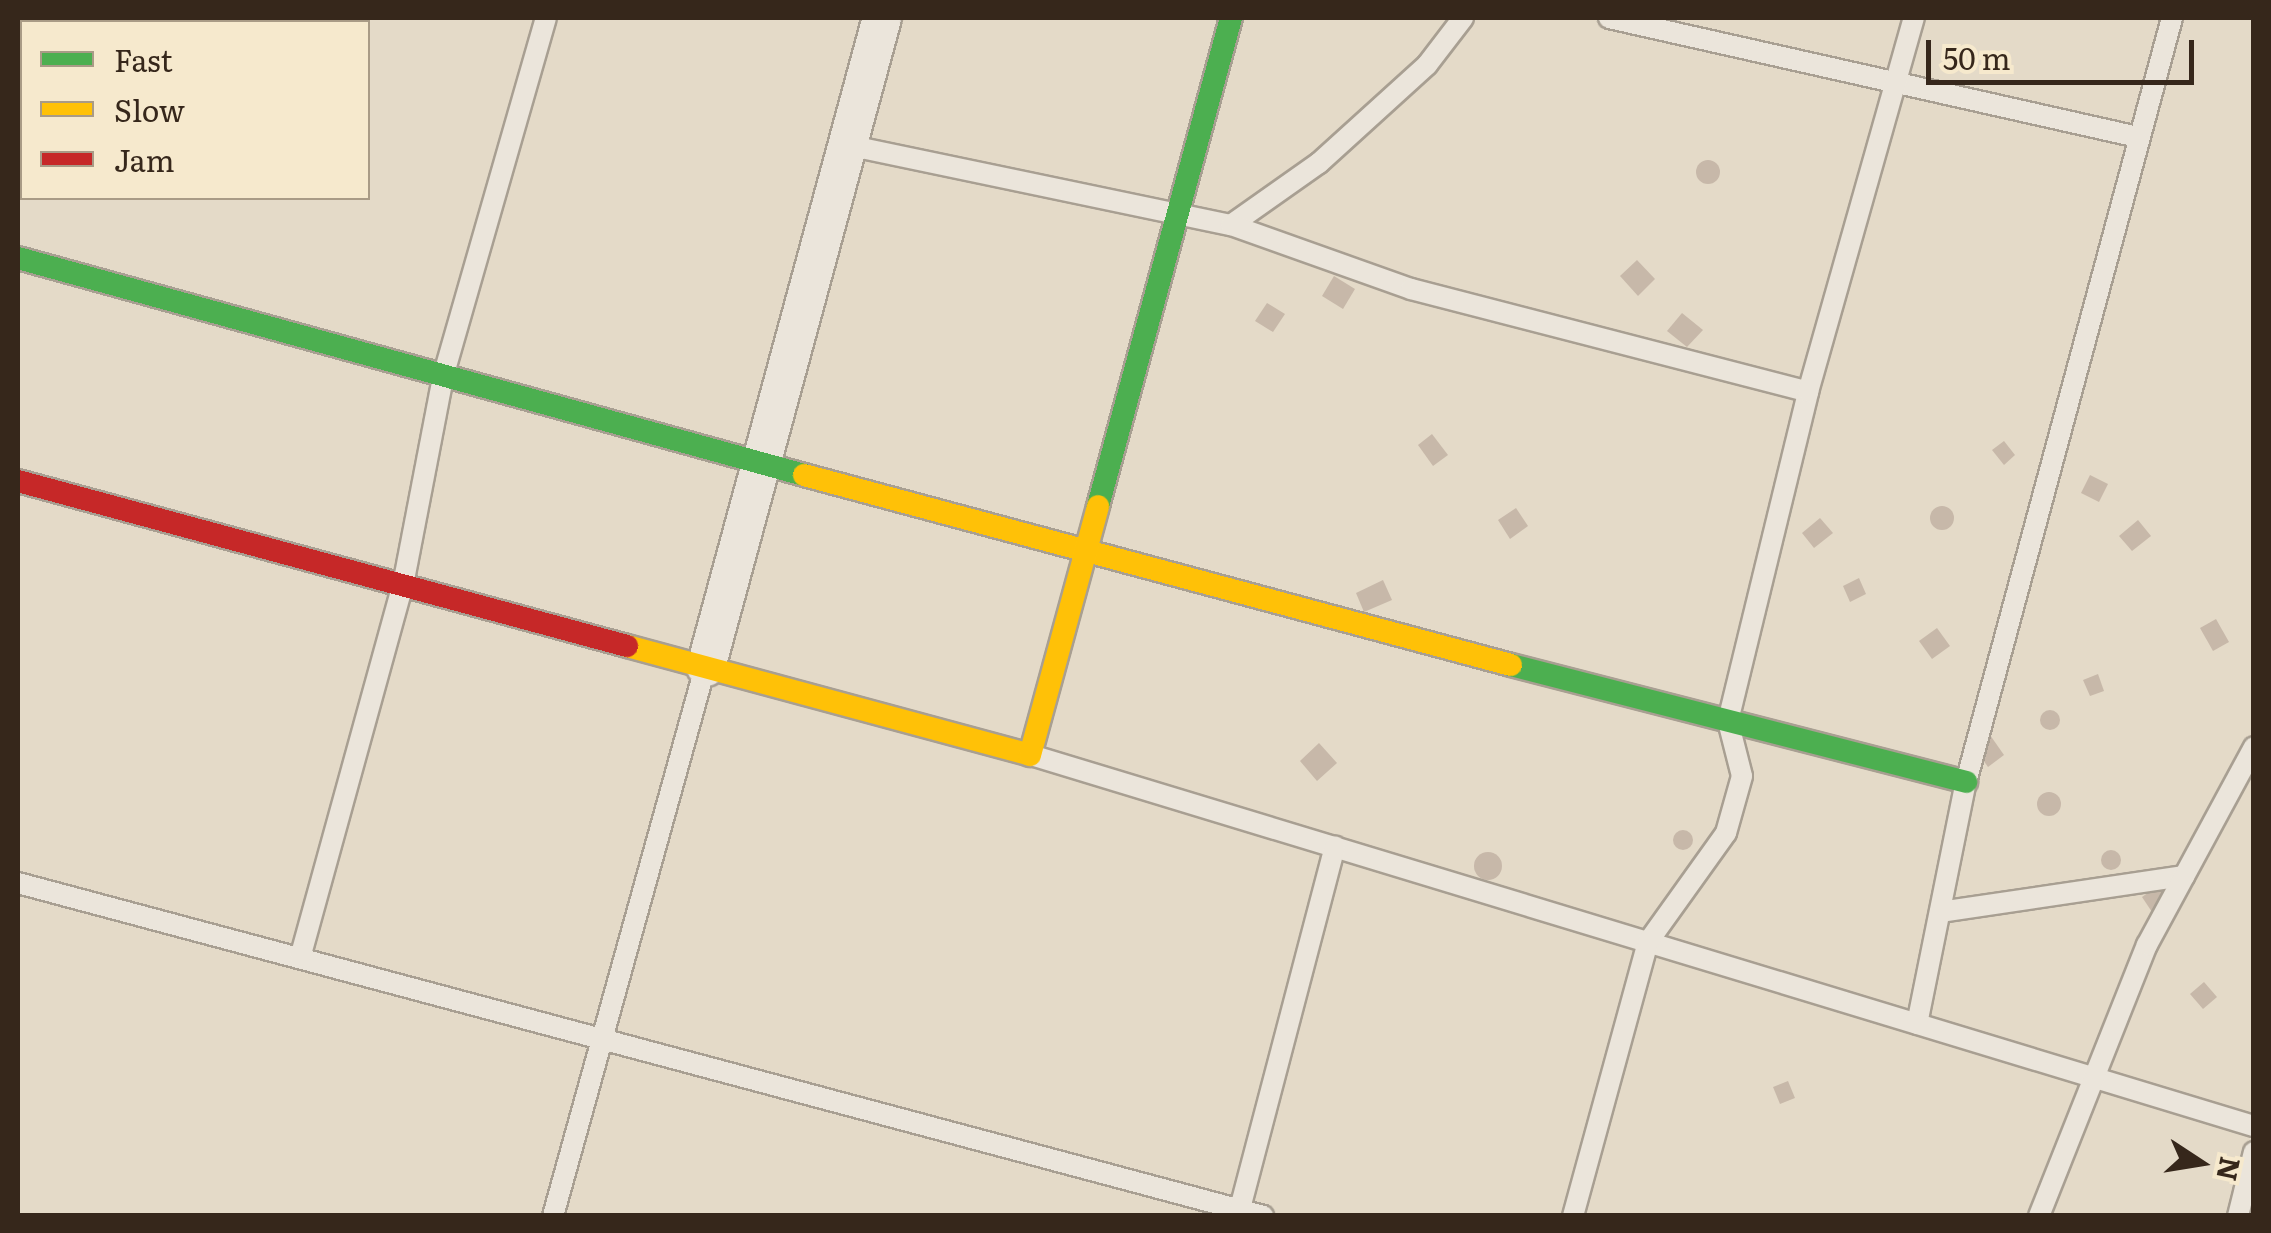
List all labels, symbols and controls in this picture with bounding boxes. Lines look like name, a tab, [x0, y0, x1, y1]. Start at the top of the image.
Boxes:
legend	[20, 20, 370, 200]
scale bar	[1931, 20, 2198, 82]
text: 50 m	[1943, 35, 2011, 79]
text: Fast	[114, 37, 173, 81]
text: Slow	[114, 87, 185, 131]
text: Jam	[114, 137, 174, 181]
north arrow	[2151, 1113, 2251, 1213]
text: N	[2207, 1153, 2253, 1185]

